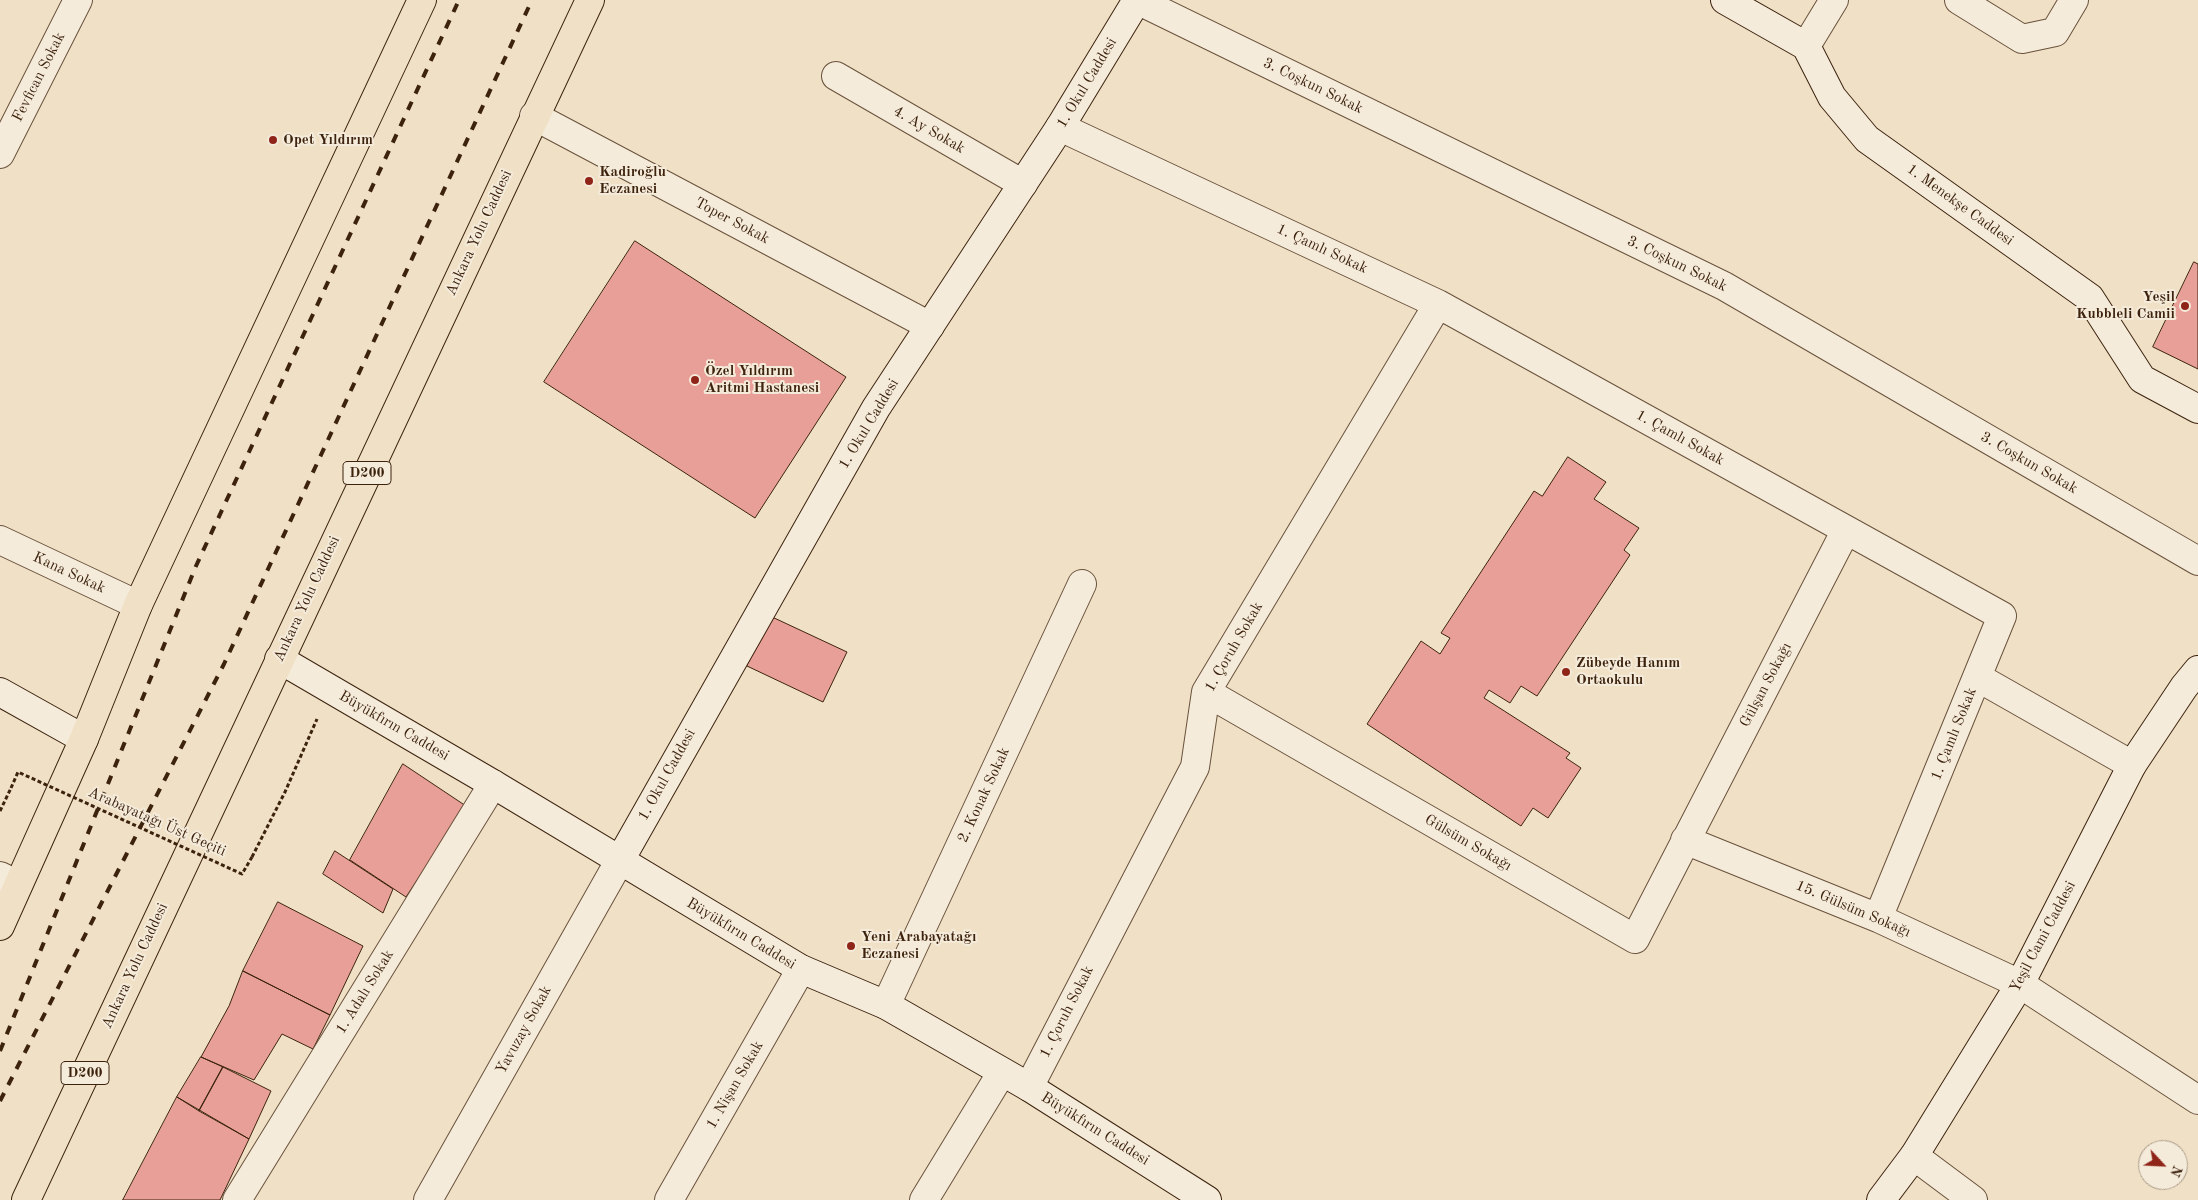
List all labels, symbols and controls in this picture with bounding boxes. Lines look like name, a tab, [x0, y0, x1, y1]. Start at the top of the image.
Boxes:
street label: Fevfican Sokak	[9, 29, 69, 125]
street label: 1. Okul Caddesi	[1053, 35, 1121, 131]
street label: 3. Coşkun Sokak	[1260, 54, 1366, 118]
street label: 4. Ay Sokak	[890, 102, 968, 158]
place label: Opet Yıldırım	[283, 131, 373, 149]
marker: Opet Yıldırım	[267, 134, 279, 146]
street label: 1. Menekşe Caddesi	[1903, 160, 2017, 250]
place label: Kadiroğlu Eczanesi	[599, 163, 666, 198]
street label: Ankara Yolu Caddesi	[442, 167, 516, 299]
marker: Kadiroğlu Eczanesi	[583, 175, 595, 187]
street label: Toper Sokak	[692, 194, 772, 248]
street label: 1. Çamlı Sokak	[1274, 220, 1370, 278]
street label: 3. Coşkun Sokak	[1624, 232, 1730, 296]
place label: Yeşil Kubbleli Camii	[2076, 288, 2175, 323]
marker: Yeşil Kubbleli Camii	[2179, 300, 2191, 312]
place label: Özel Yıldırım Aritmi Hastanesi	[705, 362, 819, 397]
marker: Özel Yıldırım Aritmi Hastanesi	[689, 374, 701, 386]
street label: 1. Okul Caddesi	[835, 376, 903, 472]
street label: 1. Çamlı Sokak	[1633, 406, 1727, 470]
street label: 3. Coşkun Sokak	[1977, 428, 2081, 498]
road number: D200	[343, 462, 391, 484]
street label: Ankara Yolu Caddesi	[270, 533, 344, 665]
street label: Kana Sokak	[30, 548, 108, 598]
street label: 1. Çoruh Sokak	[1201, 599, 1267, 695]
street label: Gülşan Sokağı	[1736, 640, 1796, 730]
place label: Zübeyde Hanım Ortaokulu	[1576, 654, 1680, 689]
marker: Zübeyde Hanım Ortaokulu	[1560, 666, 1572, 678]
street label: 1. Çamlı Sokak	[1927, 685, 1981, 783]
street label: Büyükfırın Caddesi	[336, 687, 452, 765]
street label: 1. Okul Caddesi	[634, 726, 700, 824]
street label: 2. Konak Sokak	[954, 744, 1014, 846]
street label: Arabayatağı Üst Geçiti	[85, 783, 229, 861]
street label: Gülsüm Sokağı	[1421, 811, 1515, 875]
street label: 15. Gülsüm Sokağı	[1793, 877, 1913, 941]
street label: Yeşil Cami Caddesi	[2006, 878, 2080, 996]
street label: Büyükfırın Caddesi	[683, 894, 799, 974]
street label: Ankara Yolu Caddesi	[98, 900, 172, 1032]
place label: Yeni Arabayatağı Eczanesi	[861, 928, 976, 963]
marker: Yeni Arabayatağı Eczanesi	[845, 940, 857, 952]
street label: 1. Adalı Sokak	[332, 947, 398, 1037]
street label: 1. Çoruh Sokak	[1036, 963, 1098, 1061]
street label: Yavuzay Sokak	[492, 983, 556, 1077]
street label: 1. Nişan Sokak	[703, 1038, 767, 1132]
road number: D200	[61, 1062, 109, 1084]
street label: Büyükfırın Caddesi	[1038, 1088, 1152, 1170]
north arrow	[2138, 1140, 2188, 1190]
text: N	[2167, 1163, 2184, 1179]

